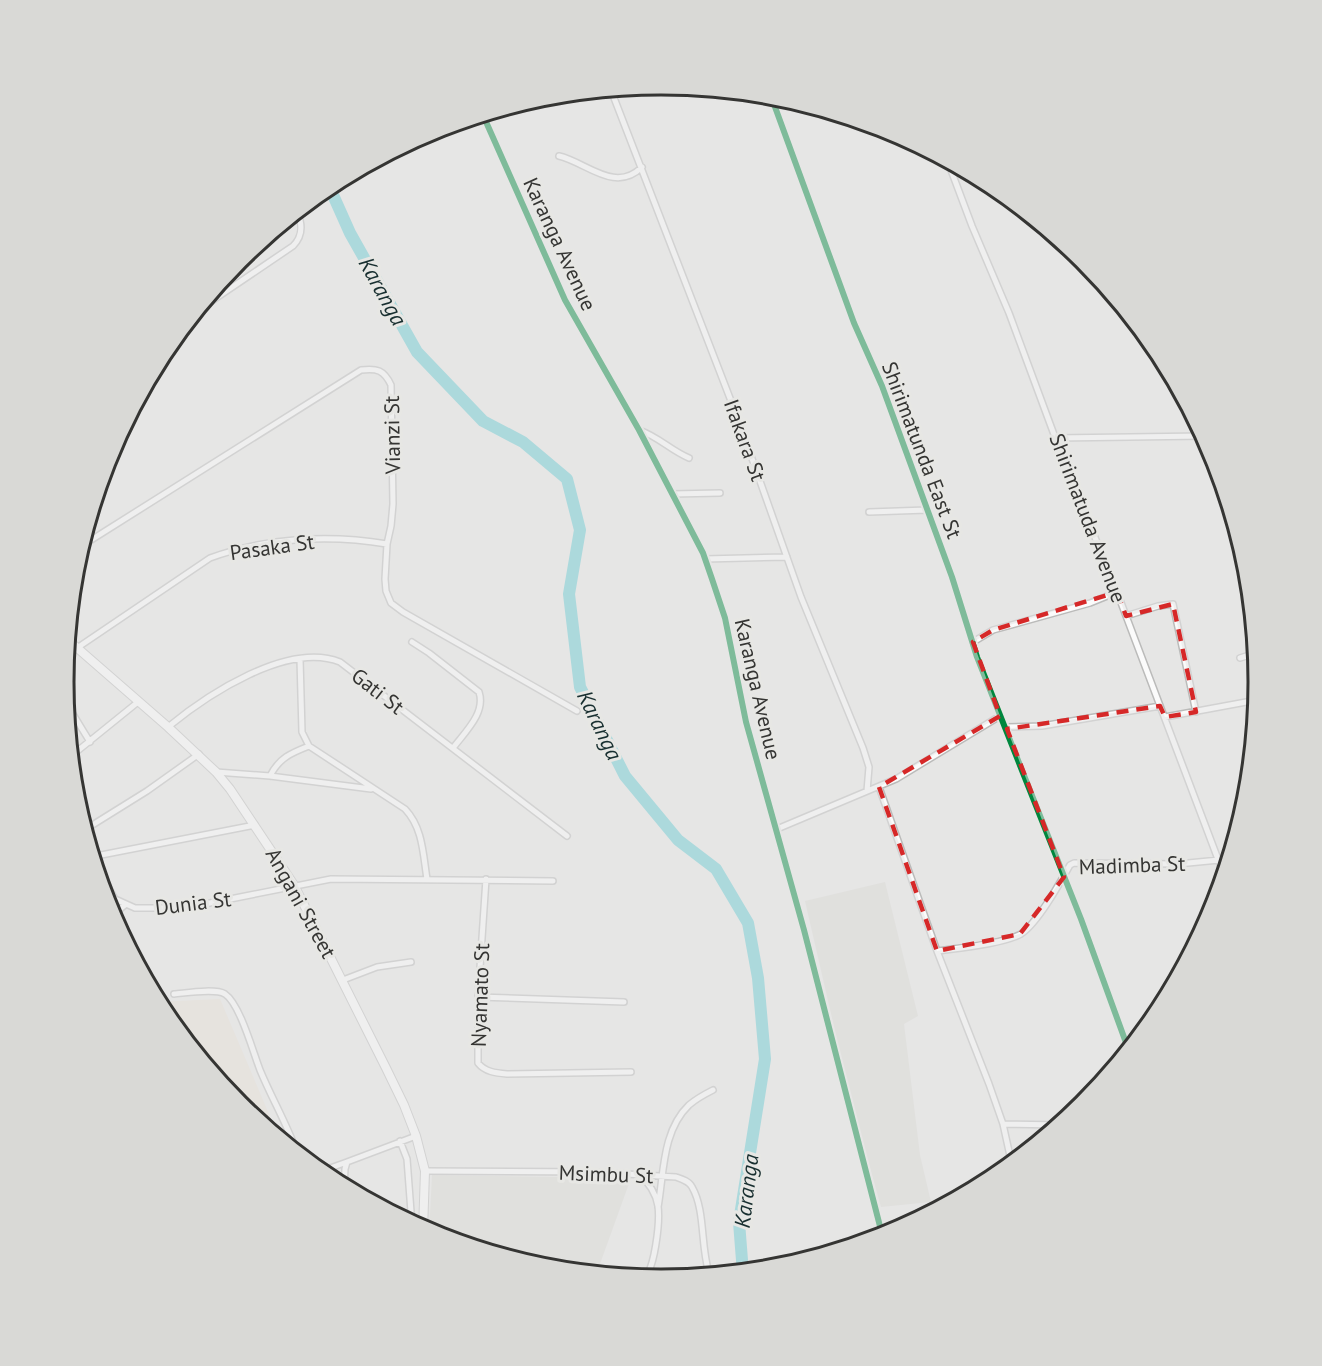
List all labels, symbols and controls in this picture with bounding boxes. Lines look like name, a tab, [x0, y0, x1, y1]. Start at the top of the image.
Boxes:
street label: Karanga Avenue	[517, 173, 603, 315]
water label: Karanga	[353, 252, 413, 330]
street label: Shirimatunda East St	[876, 358, 968, 542]
street label: Ifakara St	[718, 395, 772, 485]
street label: Vianzi St	[378, 396, 406, 475]
street label: Shirimatuda Avenue	[1043, 430, 1133, 606]
street label: Pasaka St	[228, 528, 316, 566]
street label: Karanga Avenue	[729, 616, 787, 762]
street label: Gati St	[346, 662, 410, 720]
water label: Karanga	[571, 686, 629, 765]
street label: Angani Street	[260, 843, 342, 963]
street label: Madimba St	[1078, 850, 1186, 880]
street label: Dunia St	[153, 885, 233, 921]
street label: Nyamato St	[465, 943, 495, 1047]
water label: Karanga	[728, 1152, 764, 1229]
street label: Msimbu St	[558, 1159, 654, 1189]

